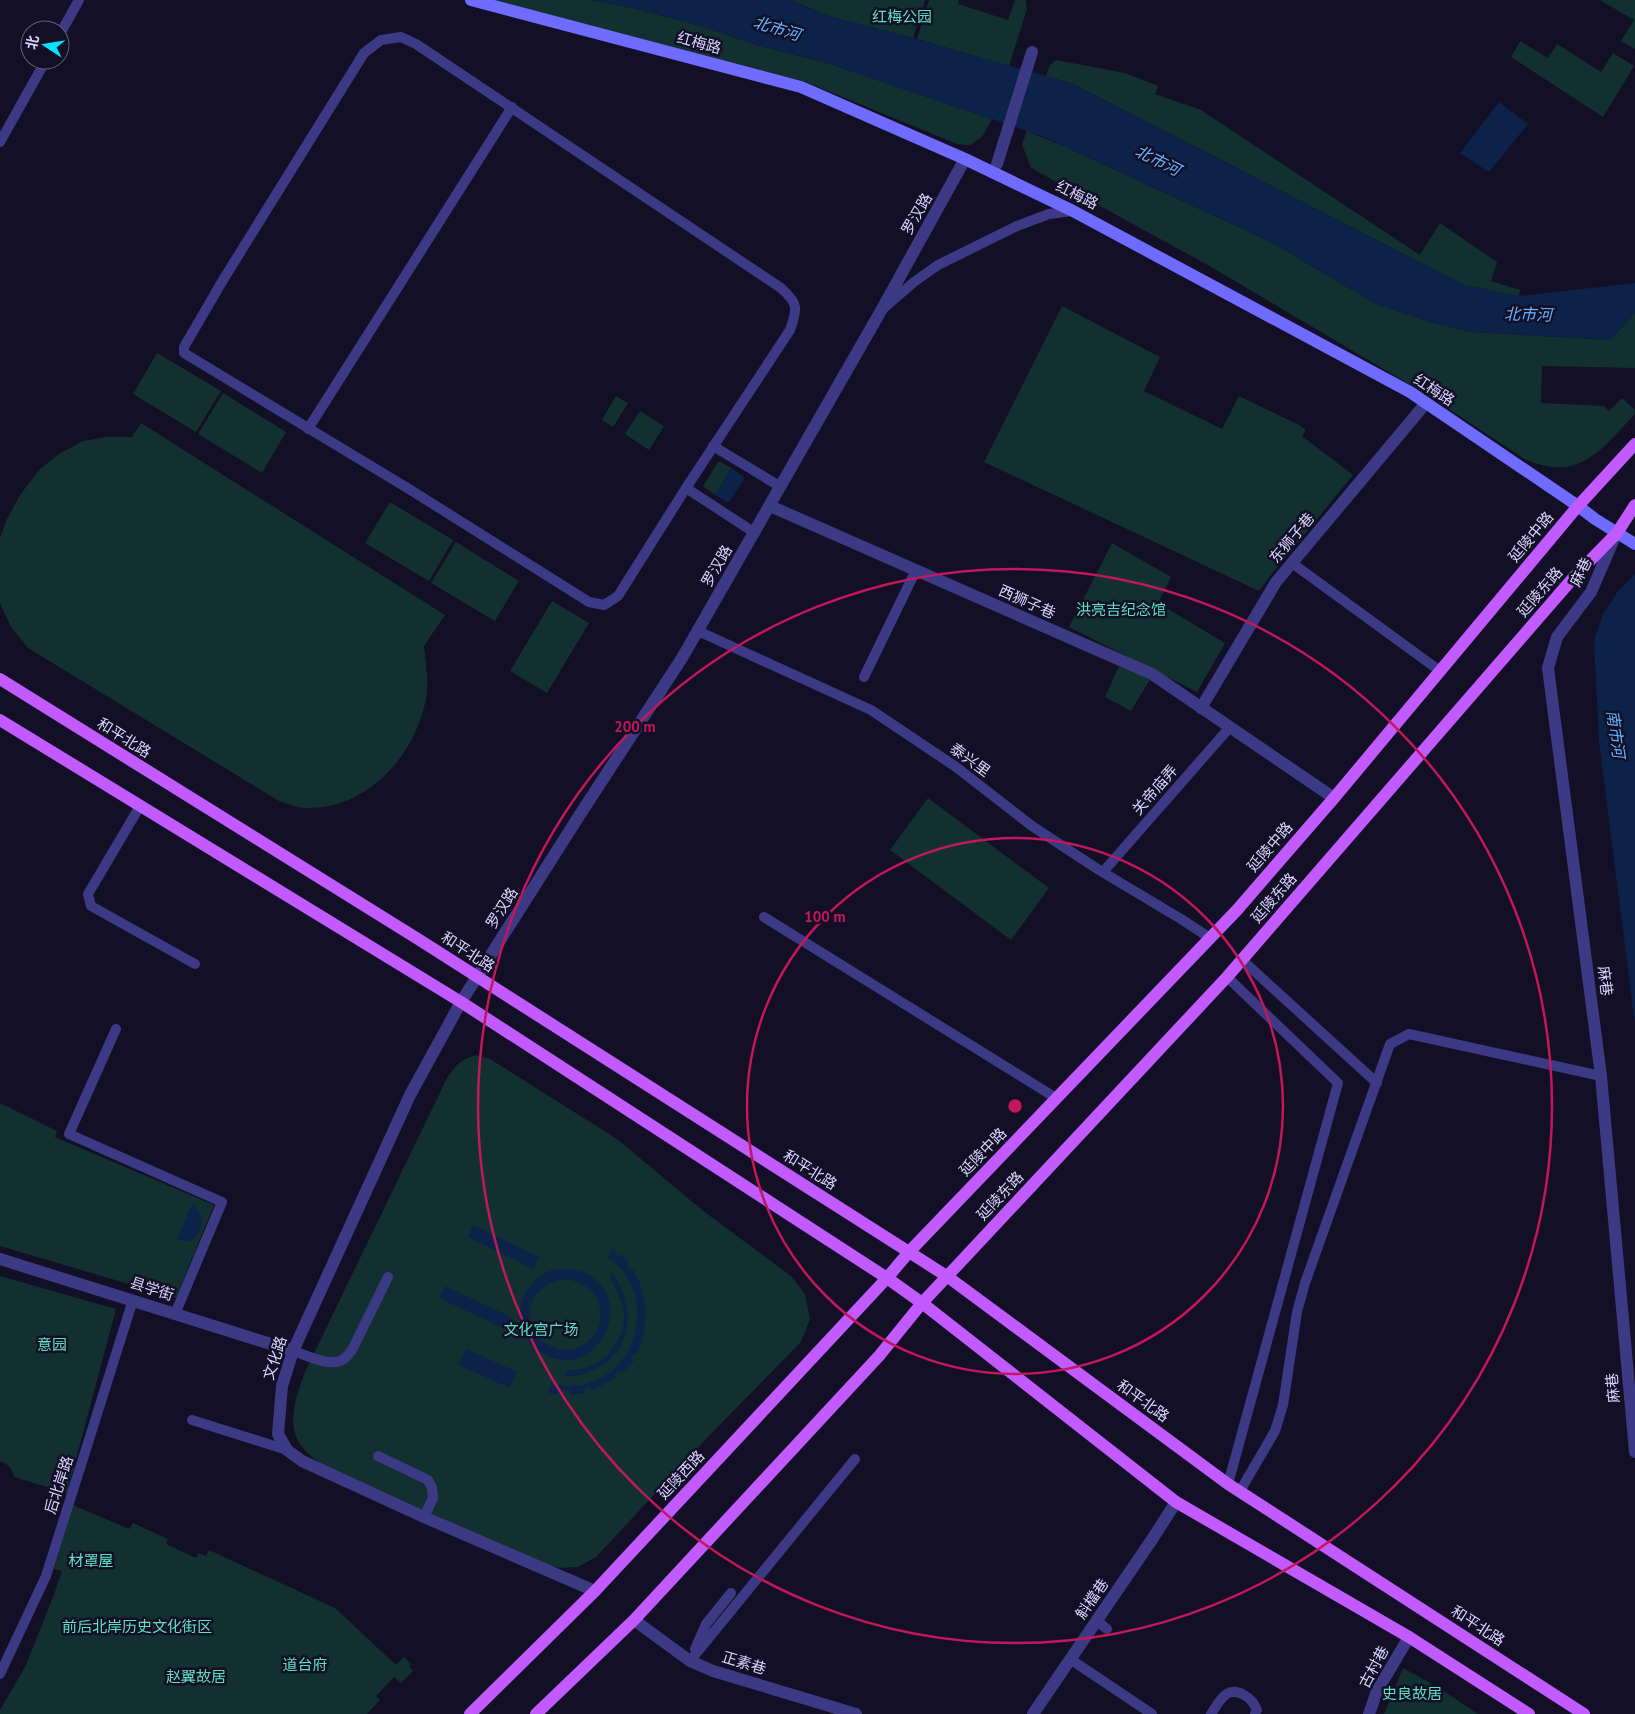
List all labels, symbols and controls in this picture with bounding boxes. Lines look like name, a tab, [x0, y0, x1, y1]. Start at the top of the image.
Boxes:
park label: 红梅公园	[872, 7, 932, 26]
water label: 北市河	[751, 11, 806, 45]
north arrow	[20, 20, 70, 70]
street label: 红梅路	[675, 28, 723, 58]
text: 北	[22, 34, 43, 51]
water label: 北市河	[1132, 140, 1187, 181]
street label: 红梅路	[1053, 176, 1102, 213]
street label: 罗汉路	[897, 190, 936, 238]
water label: 北市河	[1504, 304, 1555, 324]
street label: 红梅路	[1410, 369, 1458, 410]
street label: 延陵中路	[1504, 508, 1557, 566]
street label: 东狮子巷	[1265, 509, 1318, 567]
street label: 罗汉路	[697, 542, 736, 590]
street label: 麻巷	[1565, 554, 1596, 589]
street label: 延陵东路	[1513, 563, 1566, 621]
street label: 西狮子巷	[996, 581, 1058, 622]
park label: 洪亮吉纪念馆	[1076, 600, 1166, 619]
water label: 南市河	[1603, 709, 1630, 762]
street label: 和平北路	[94, 714, 155, 762]
text: 200 m	[614, 717, 656, 736]
street label: 泰兴里	[947, 739, 994, 781]
street label: 关帝庙弄	[1128, 761, 1181, 819]
street label: 延陵中路	[1243, 818, 1296, 876]
street label: 延陵东路	[1247, 869, 1300, 927]
street label: 罗汉路	[482, 884, 522, 932]
text: 100 m	[804, 907, 846, 926]
street label: 和平北路	[438, 927, 499, 976]
street label: 麻巷	[1594, 965, 1617, 997]
centre of rings	[1006, 1097, 1024, 1115]
street label: 延陵中路	[955, 1123, 1010, 1180]
street label: 和平北路	[780, 1146, 841, 1194]
street label: 延陵东路	[972, 1167, 1027, 1224]
street label: 县学街	[128, 1273, 176, 1305]
park label: 文化宫广场	[503, 1320, 579, 1339]
street label: 文化路	[259, 1334, 291, 1382]
park label: 意园	[37, 1335, 67, 1354]
street label: 麻巷	[1602, 1372, 1623, 1404]
street label: 和平北路	[1113, 1375, 1173, 1426]
street label: 延陵西路	[653, 1446, 708, 1503]
street label: 后北岸路	[40, 1453, 77, 1516]
park label: 材罩屋	[68, 1551, 114, 1570]
street label: 斛檔巷	[1071, 1575, 1112, 1623]
street label: 和平北路	[1448, 1601, 1509, 1650]
park label: 前后北岸历史文化街区	[62, 1617, 212, 1636]
street label: 古村巷	[1355, 1642, 1393, 1691]
street label: 正素巷	[720, 1647, 768, 1678]
park label: 道台府	[282, 1655, 328, 1674]
park label: 赵翼故居	[166, 1667, 226, 1686]
park label: 史良故居	[1382, 1684, 1442, 1703]

